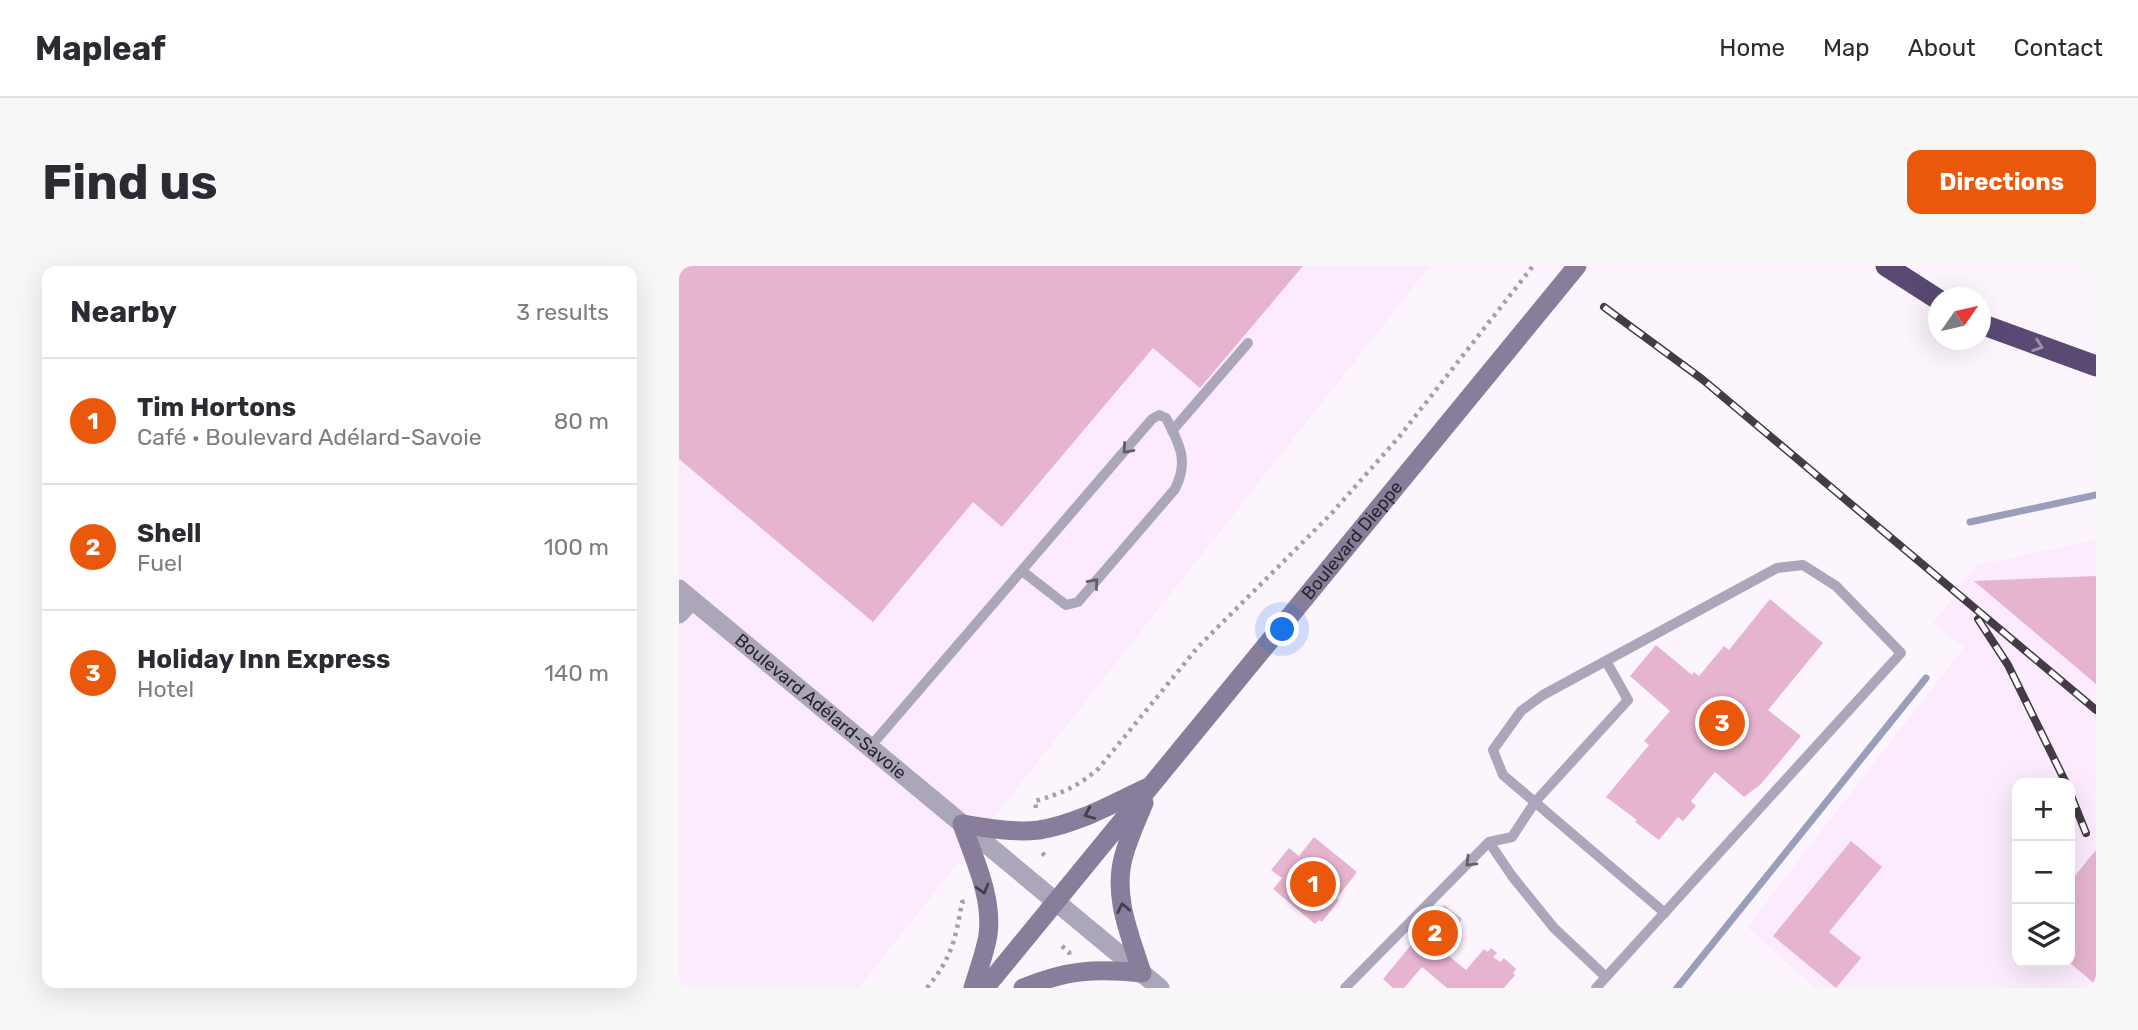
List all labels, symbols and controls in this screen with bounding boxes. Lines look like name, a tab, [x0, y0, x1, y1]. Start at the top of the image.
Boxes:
text: Mapleaf	[35, 29, 166, 68]
text: Home	[1719, 34, 1785, 62]
text: Map	[1823, 34, 1870, 62]
text: About	[1908, 34, 1976, 62]
text: Contact	[2014, 34, 2103, 62]
button: Directions	[1907, 150, 2096, 214]
text: Find us	[42, 153, 218, 211]
north arrow	[1928, 287, 1991, 350]
text: Nearby	[70, 294, 177, 330]
text: 3 results	[516, 298, 609, 326]
one-way arrow	[2031, 338, 2043, 352]
text: Tim Hortons	[137, 392, 296, 423]
text: 1	[87, 407, 99, 435]
text: 80 m	[554, 407, 609, 435]
text: Café · Boulevard Adélard-Savoie	[137, 423, 482, 451]
one-way arrow	[1123, 440, 1135, 453]
street label: Boulevard Dieppe	[1297, 476, 1407, 604]
text: Shell	[137, 518, 201, 549]
text: 2	[86, 533, 100, 561]
text: 100 m	[544, 533, 609, 561]
text: Fuel	[137, 549, 183, 577]
one-way arrow	[1086, 579, 1098, 592]
your location	[1265, 612, 1299, 646]
street label: Boulevard Adélard-Savoie	[730, 629, 911, 784]
text: Holiday Inn Express	[137, 644, 390, 675]
text: 3	[85, 659, 101, 687]
text: 140 m	[544, 659, 609, 687]
text: Hotel	[137, 675, 194, 703]
pin: 3	[1699, 697, 1745, 749]
map controls	[2012, 778, 2075, 967]
button: +	[2012, 778, 2075, 841]
one-way arrow	[1083, 806, 1096, 820]
button: −	[2012, 841, 2075, 904]
one-way arrow	[1465, 853, 1478, 866]
pin: 1	[1290, 858, 1336, 910]
one-way arrow	[975, 882, 990, 894]
one-way arrow	[1116, 902, 1131, 914]
button: layers	[2012, 904, 2075, 967]
pin: 2	[1412, 907, 1458, 959]

